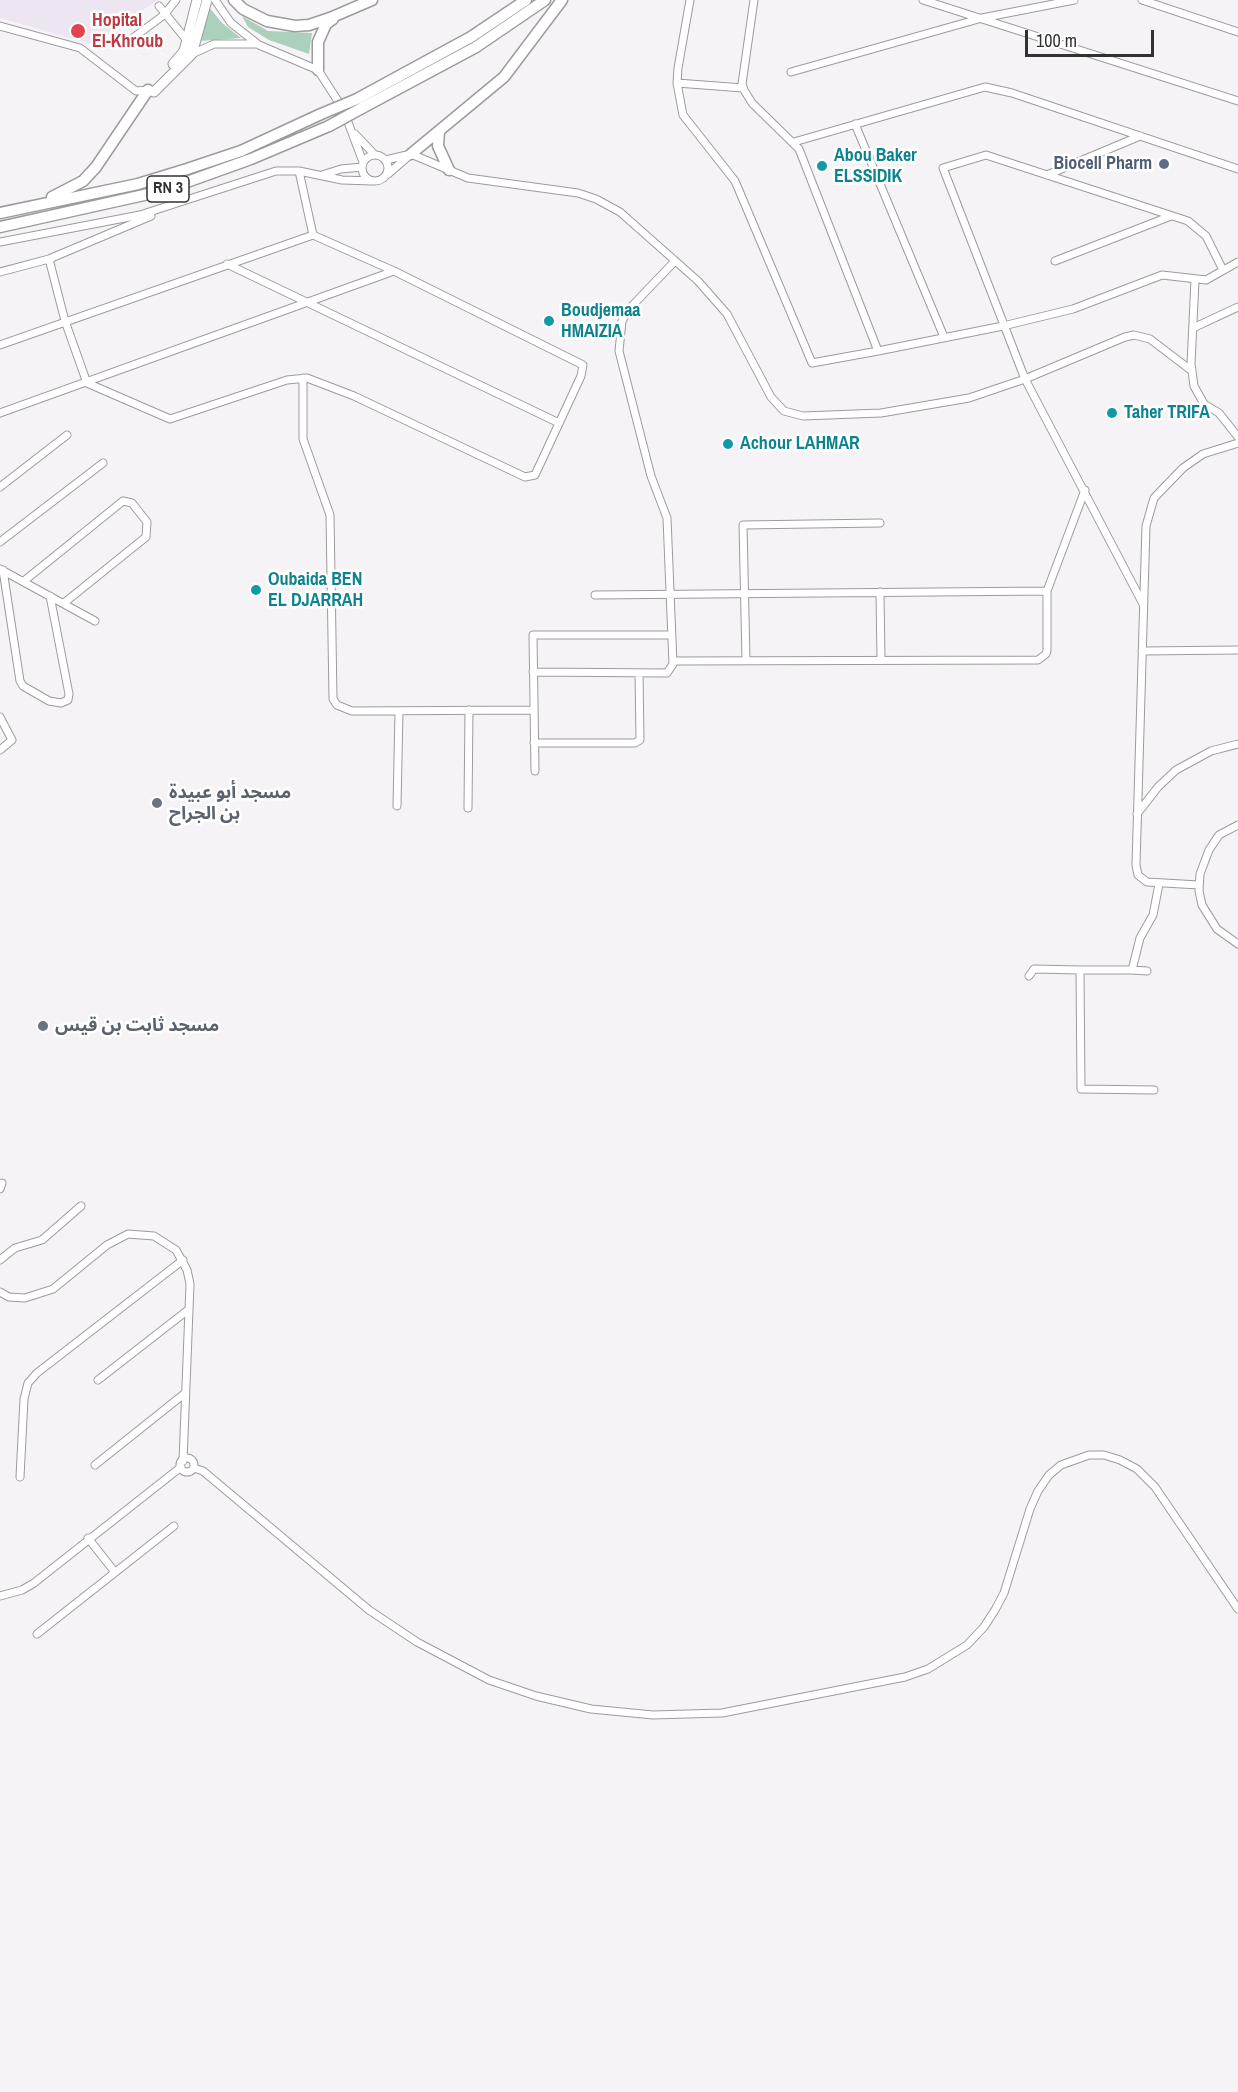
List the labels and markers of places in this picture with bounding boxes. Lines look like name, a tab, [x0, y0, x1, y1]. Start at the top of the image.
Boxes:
place label: Hopital El-Khroub	[92, 10, 163, 52]
marker: Hopital El-Khroub	[69, 22, 87, 40]
place label: Abou Baker ELSSIDIK	[834, 145, 917, 188]
place label: Biocell Pharm	[1054, 153, 1152, 175]
marker: Biocell Pharm	[1157, 157, 1171, 171]
marker: Abou Baker ELSSIDIK	[815, 159, 829, 173]
place label: Boudjemaa HMAIZIA	[561, 300, 641, 342]
marker: Boudjemaa HMAIZIA	[542, 314, 556, 328]
place label: Taher TRIFA	[1124, 402, 1210, 424]
marker: Taher TRIFA	[1105, 406, 1119, 420]
place label: Achour LAHMAR	[740, 433, 860, 455]
marker: Achour LAHMAR	[721, 437, 735, 451]
place label: Oubaida BEN EL DJARRAH	[268, 569, 363, 612]
marker: Oubaida BEN EL DJARRAH	[249, 583, 263, 597]
place label: مسجد أبو عبيدة بن الجراح	[169, 782, 291, 824]
marker: مسجد أبو عبيدة بن الجراح	[150, 796, 164, 810]
place label: مسجد ثابت بن قيس	[55, 1015, 219, 1037]
marker: مسجد ثابت بن قيس	[36, 1019, 50, 1033]

